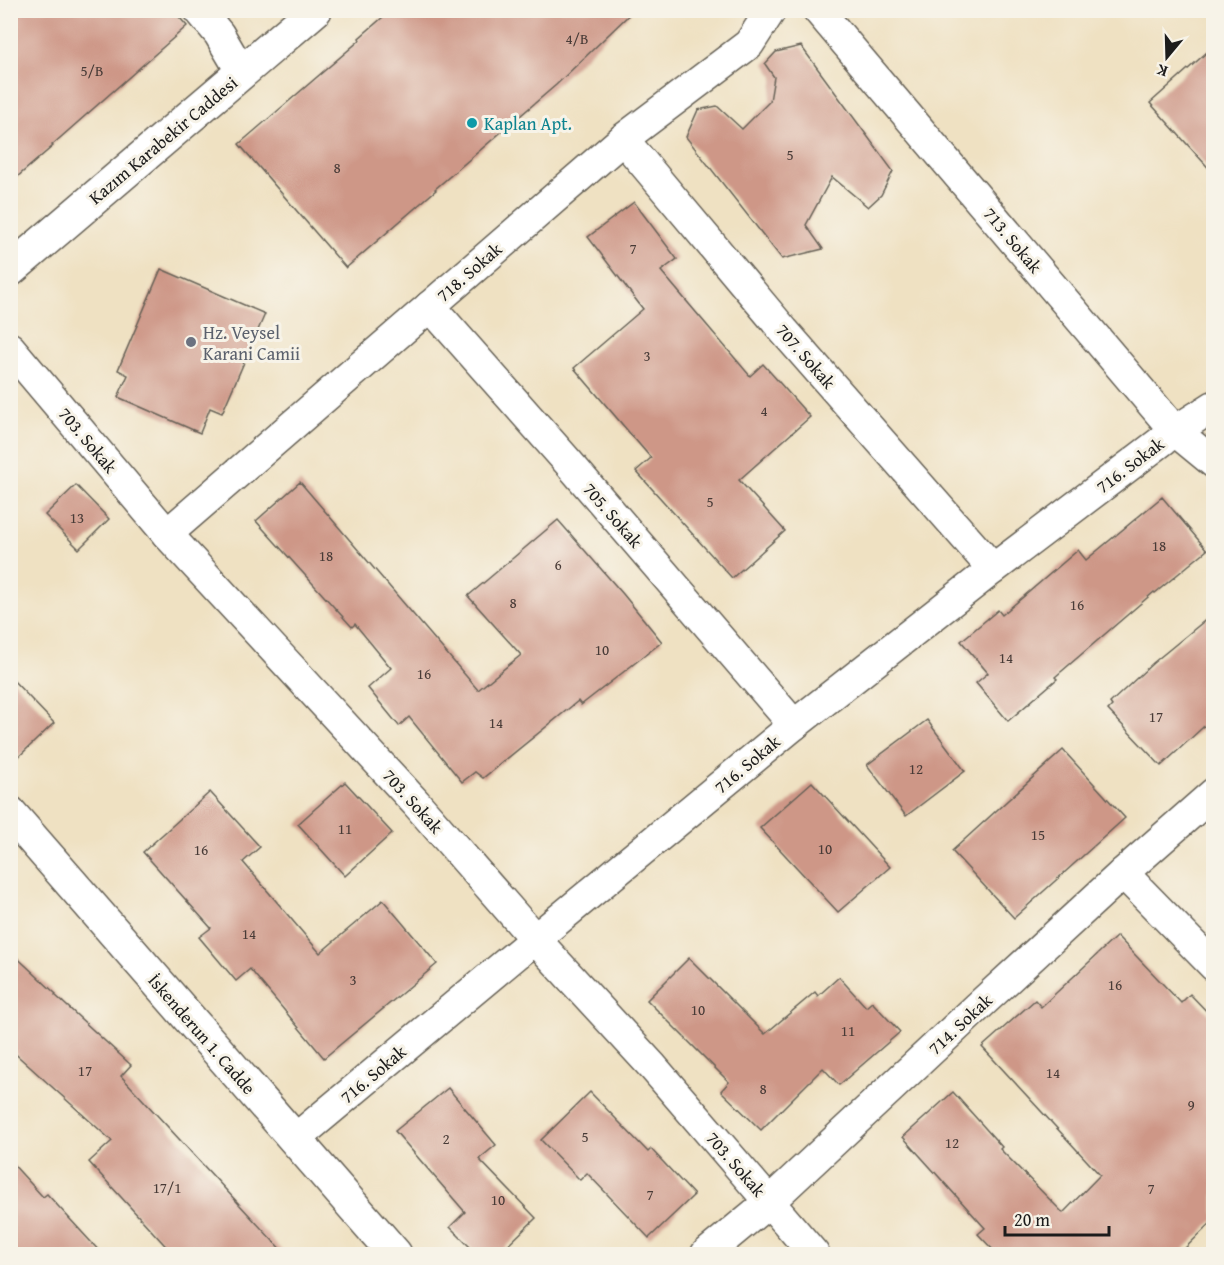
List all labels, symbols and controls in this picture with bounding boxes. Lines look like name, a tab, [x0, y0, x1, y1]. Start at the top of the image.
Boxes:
north arrow	[1137, 27, 1197, 87]
house number: 4/B	[566, 28, 588, 49]
text: K	[1153, 58, 1171, 84]
house number: 5/B	[81, 60, 103, 81]
street label: Kazım Karabekir Caddesi	[83, 70, 243, 210]
place label: Kaplan Apt.	[484, 110, 572, 137]
marker: Kaplan Apt.	[465, 116, 479, 130]
house number: 5	[786, 144, 794, 165]
house number: 8	[333, 157, 341, 178]
street label: 713. Sokak	[977, 201, 1049, 280]
street label: 718. Sokak	[430, 235, 508, 308]
house number: 7	[629, 238, 637, 259]
street label: 707. Sokak	[770, 317, 843, 395]
place label: Hz. Veysel Karani Camii	[203, 319, 300, 367]
marker: Hz. Veysel Karani Camii	[184, 335, 198, 349]
house number: 3	[643, 345, 651, 366]
house number: 4	[760, 400, 768, 421]
street label: 703. Sokak	[52, 401, 124, 480]
street label: 716. Sokak	[1090, 430, 1170, 500]
street label: 705. Sokak	[577, 476, 650, 554]
house number: 5	[706, 491, 714, 512]
house number: 13	[70, 507, 84, 528]
house number: 18	[1152, 535, 1166, 556]
house number: 18	[319, 545, 333, 566]
house number: 6	[554, 554, 562, 575]
house number: 8	[509, 592, 517, 613]
house number: 16	[1070, 594, 1084, 615]
house number: 10	[595, 639, 609, 660]
house number: 14	[999, 647, 1013, 668]
house number: 16	[417, 663, 431, 684]
house number: 17	[1149, 706, 1163, 727]
house number: 14	[489, 712, 503, 733]
street label: 716. Sokak	[708, 728, 787, 800]
house number: 12	[909, 758, 923, 779]
street label: 703. Sokak	[377, 763, 450, 840]
house number: 11	[338, 818, 352, 839]
house number: 15	[1031, 824, 1045, 845]
house number: 10	[818, 838, 832, 859]
house number: 16	[194, 839, 208, 860]
house number: 14	[242, 923, 256, 944]
street label: İskenderun 1. Cadde	[142, 968, 262, 1100]
house number: 3	[349, 969, 357, 990]
house number: 16	[1108, 974, 1122, 995]
street label: 714. Sokak	[922, 987, 999, 1061]
house number: 10	[691, 999, 705, 1020]
house number: 11	[841, 1020, 855, 1041]
street label: 716. Sokak	[334, 1038, 413, 1110]
house number: 17	[78, 1060, 92, 1081]
house number: 14	[1046, 1062, 1060, 1083]
house number: 8	[759, 1078, 767, 1099]
house number: 9	[1187, 1094, 1195, 1115]
street label: 703. Sokak	[700, 1125, 773, 1203]
house number: 5	[581, 1126, 589, 1147]
house number: 2	[442, 1128, 450, 1149]
house number: 12	[945, 1132, 959, 1153]
house number: 17/1	[153, 1177, 181, 1198]
house number: 7	[1147, 1178, 1155, 1199]
house number: 7	[646, 1184, 654, 1205]
house number: 10	[491, 1189, 505, 1210]
scale bar	[1005, 1199, 1108, 1237]
text: 20 m	[1014, 1206, 1050, 1233]

